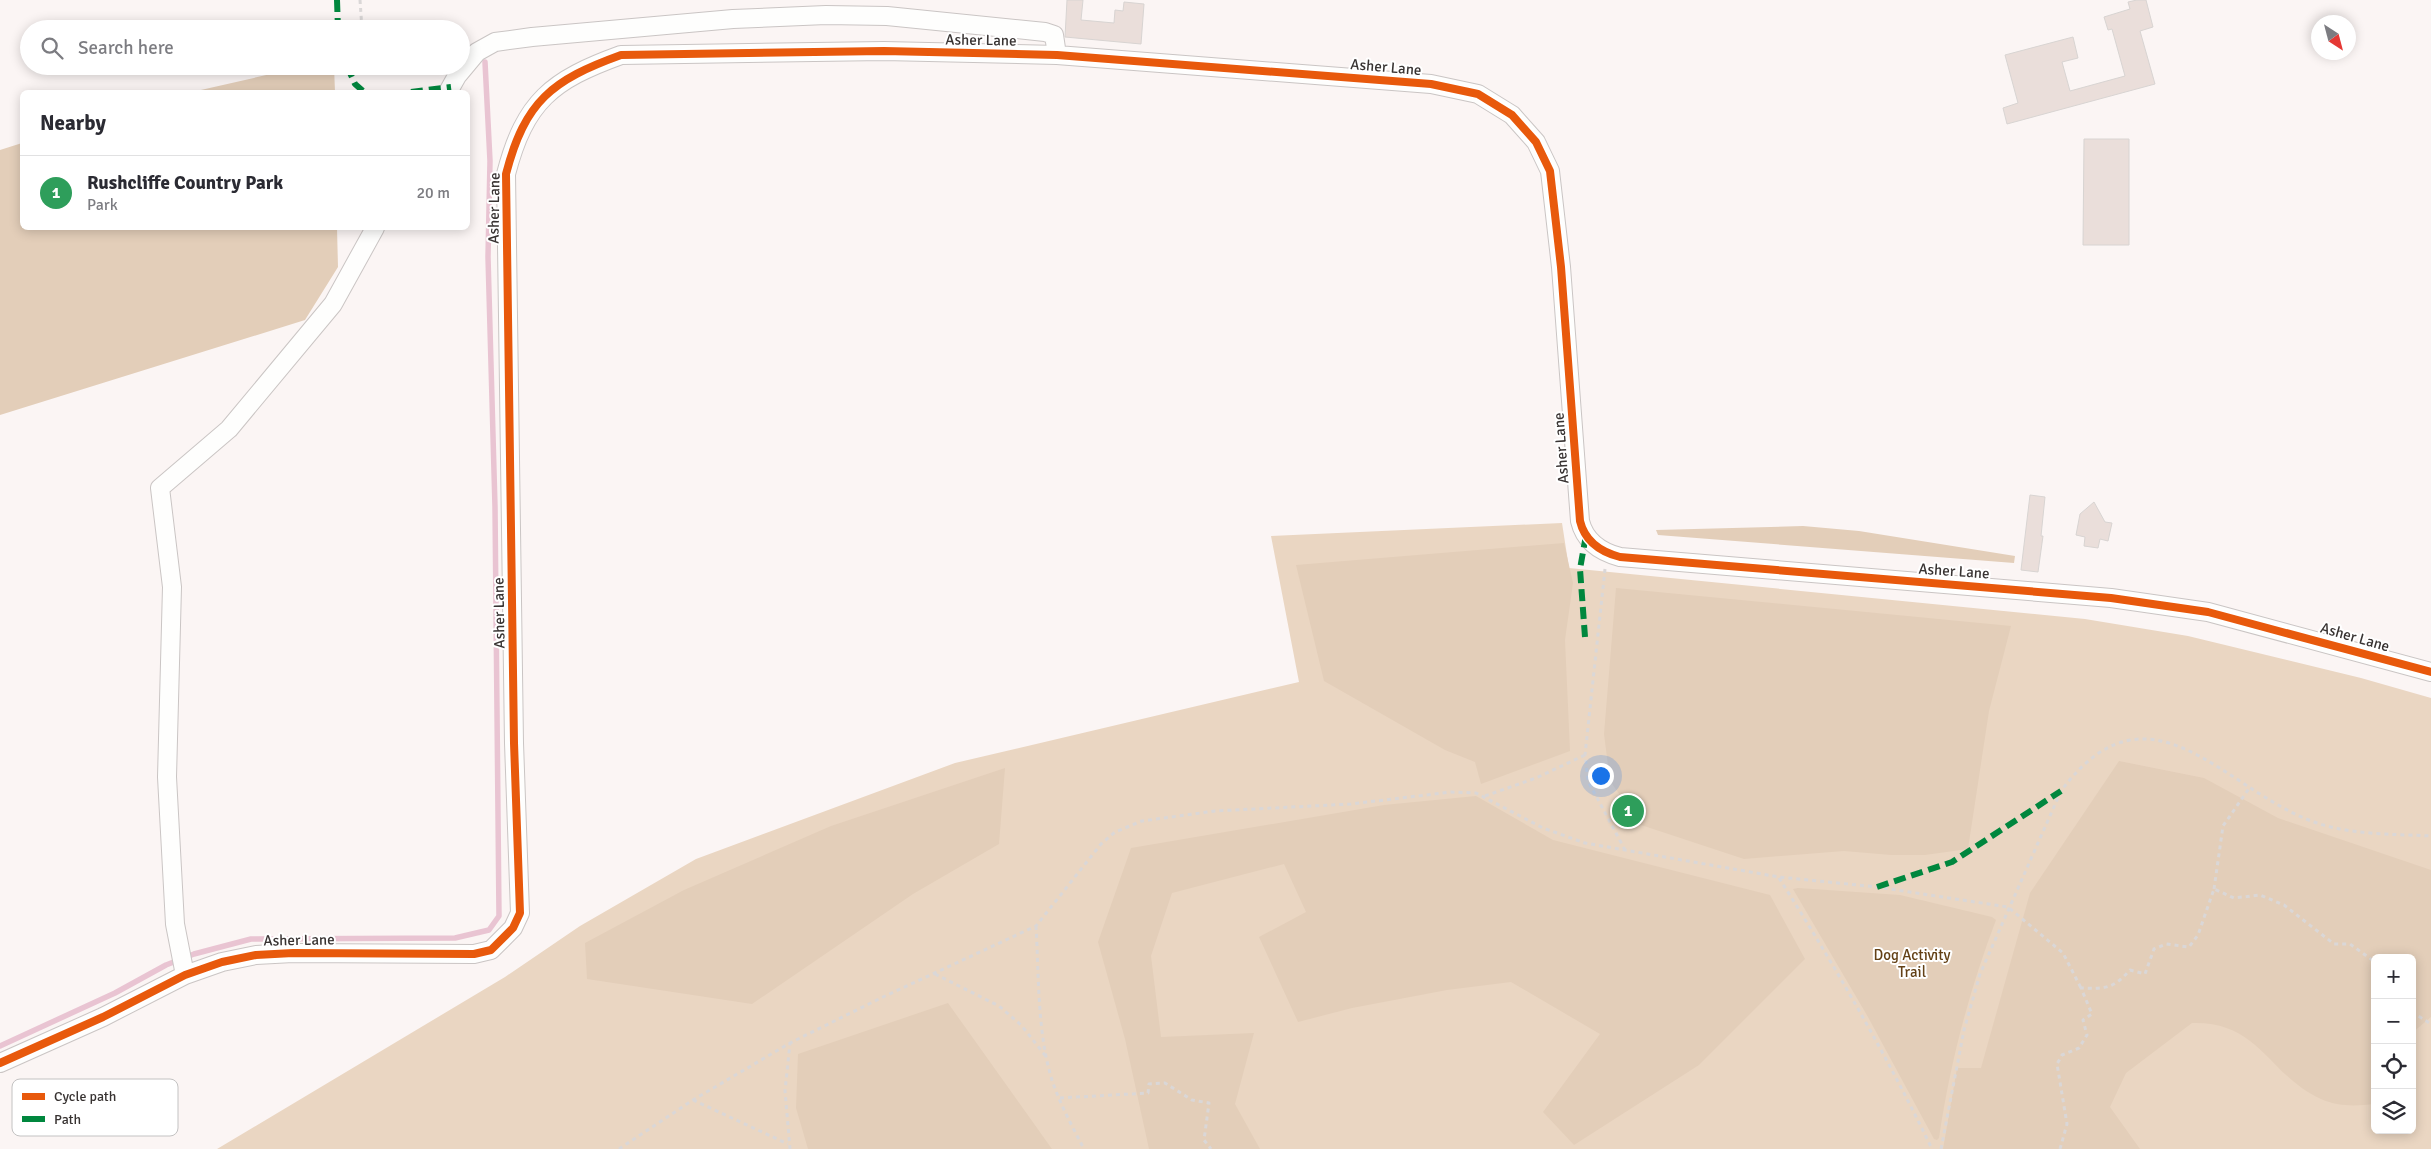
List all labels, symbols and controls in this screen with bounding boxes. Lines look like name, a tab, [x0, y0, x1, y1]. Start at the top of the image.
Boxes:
north arrow	[2311, 15, 2356, 60]
search box	[20, 20, 470, 75]
street label: Asher Lane	[945, 30, 1017, 50]
icon: search	[38, 34, 66, 62]
text: Search here	[78, 36, 174, 60]
street label: Asher Lane	[1350, 55, 1422, 79]
text: Nearby	[40, 110, 106, 136]
text: Rushcliffe Country Park	[87, 171, 283, 195]
street label: Asher Lane	[484, 172, 504, 244]
text: 1	[52, 183, 60, 203]
text: 20 m	[416, 183, 450, 203]
text: Park	[87, 195, 118, 215]
street label: Asher Lane	[1550, 412, 1572, 484]
street label: Asher Lane	[1918, 560, 1990, 582]
street label: Asher Lane	[489, 577, 509, 649]
street label: Asher Lane	[2318, 619, 2392, 655]
your location	[1588, 763, 1614, 789]
pin: 1	[1612, 792, 1644, 830]
street label: Asher Lane	[263, 930, 335, 950]
park label: Dog Activity Trail	[1873, 946, 1951, 981]
map controls	[2371, 954, 2416, 1134]
button: +	[2371, 954, 2416, 999]
button: −	[2371, 999, 2416, 1044]
button: locate	[2371, 1044, 2416, 1089]
legend	[12, 1079, 178, 1136]
text: Cycle path	[54, 1088, 116, 1105]
button: layers	[2371, 1089, 2416, 1134]
text: Path	[54, 1111, 81, 1128]

